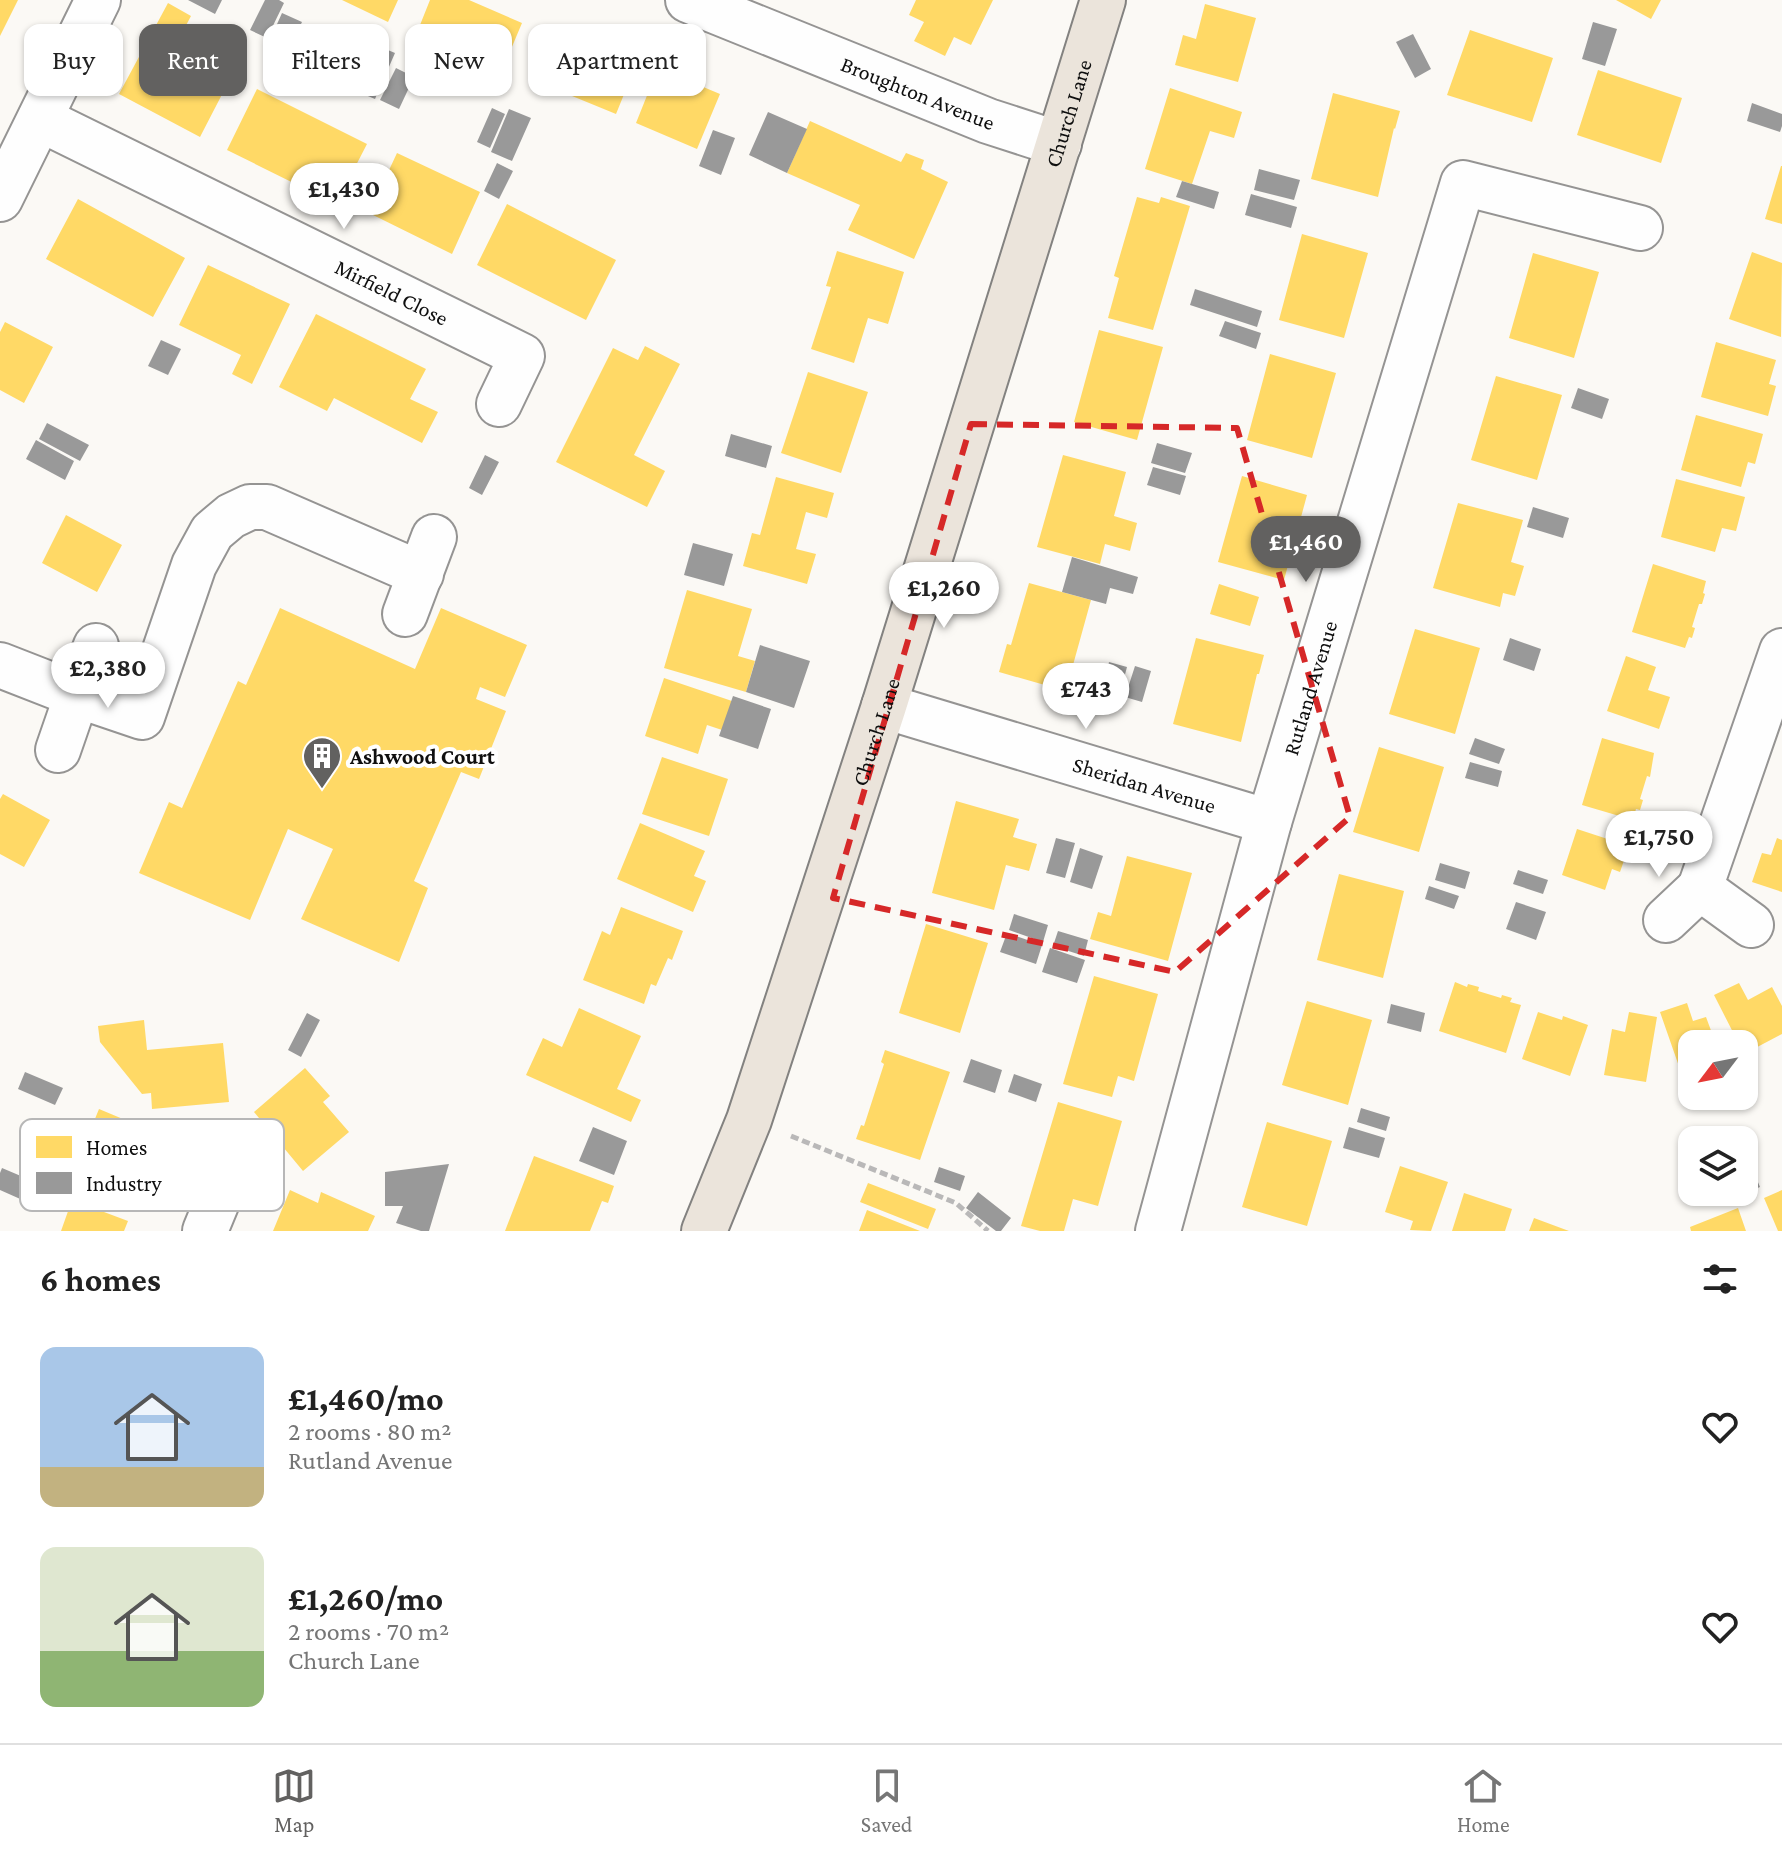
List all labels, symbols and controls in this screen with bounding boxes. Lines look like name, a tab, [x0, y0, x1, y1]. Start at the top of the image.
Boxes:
chip: Buy	[24, 24, 123, 96]
chip: Rent	[139, 24, 247, 96]
chip: Filters	[263, 24, 389, 96]
chip: New	[405, 24, 512, 96]
chip: Apartment	[528, 24, 706, 96]
street label: Broughton Avenue	[838, 51, 998, 135]
street label: Church Lane	[1039, 56, 1096, 170]
pin: £1,430	[279, 163, 409, 231]
text: £1,430	[308, 174, 380, 203]
street label: Mirfield Close	[331, 254, 452, 330]
pin: £1,460	[1241, 516, 1371, 584]
text: £1,460	[1269, 527, 1343, 556]
pin: £1,260	[879, 562, 1009, 630]
text: £1,260	[907, 573, 981, 602]
street label: Rutland Avenue	[1278, 618, 1342, 758]
pin: £2,380	[43, 642, 173, 710]
text: £2,380	[69, 653, 147, 682]
pin: £743	[1039, 663, 1133, 731]
text: £743	[1060, 674, 1112, 703]
street label: Church Lane	[846, 675, 904, 789]
building icon: Ashwood Court	[301, 735, 343, 790]
place label: Ashwood Court	[349, 744, 496, 769]
street label: Sheridan Avenue	[1070, 751, 1219, 818]
pin: £1,750	[1594, 811, 1724, 879]
text: £1,750	[1624, 822, 1694, 851]
north arrow	[1678, 1030, 1758, 1110]
map controls	[1678, 1030, 1758, 1206]
legend	[20, 1119, 284, 1211]
button: layers	[1678, 1126, 1758, 1206]
text: Homes	[86, 1135, 147, 1160]
text: Industry	[86, 1171, 163, 1196]
icon: filters	[1698, 1257, 1742, 1301]
text: 6 homes	[40, 1261, 161, 1298]
icon: home	[104, 1379, 200, 1475]
text: £1,460/mo	[288, 1380, 444, 1417]
icon: heart	[1698, 1405, 1742, 1449]
text: 2 rooms · 80 m²	[288, 1417, 451, 1446]
text: Rutland Avenue	[288, 1446, 452, 1475]
icon: home	[104, 1579, 200, 1675]
text: £1,260/mo	[288, 1580, 443, 1617]
icon: heart	[1698, 1605, 1742, 1649]
text: 2 rooms · 70 m²	[288, 1617, 449, 1646]
text: Church Lane	[288, 1646, 420, 1675]
tab: Map	[272, 1764, 316, 1837]
tab: Saved	[861, 1764, 912, 1837]
tab: Home	[1457, 1764, 1510, 1837]

